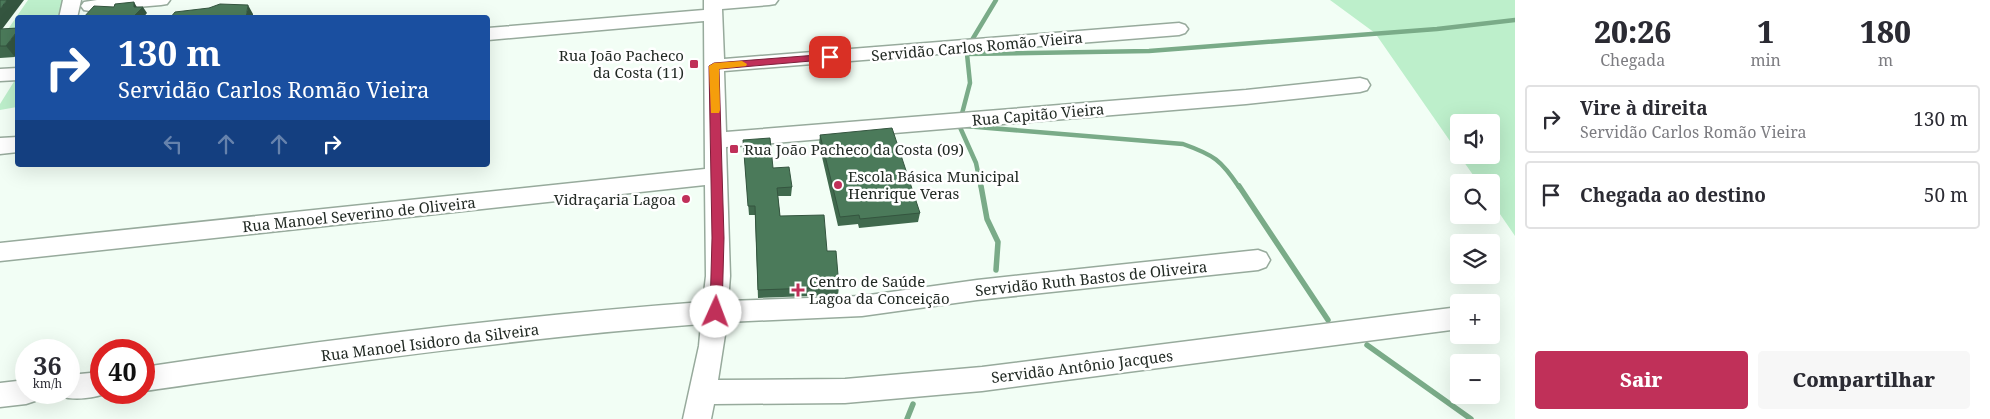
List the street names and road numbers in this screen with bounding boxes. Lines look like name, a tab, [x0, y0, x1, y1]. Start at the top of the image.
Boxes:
street label: Servidão Carlos Romão Vieira	[870, 27, 1084, 65]
street label: Rua Capitão Vieira	[971, 98, 1105, 130]
street label: Rua Manoel Severino de Oliveira	[241, 192, 477, 236]
street label: Servidão Ruth Bastos de Oliveira	[974, 256, 1208, 300]
street label: Rua Manoel Isidoro da Silveira	[320, 319, 540, 365]
street label: Servidão Antônio Jacques	[990, 345, 1174, 387]

